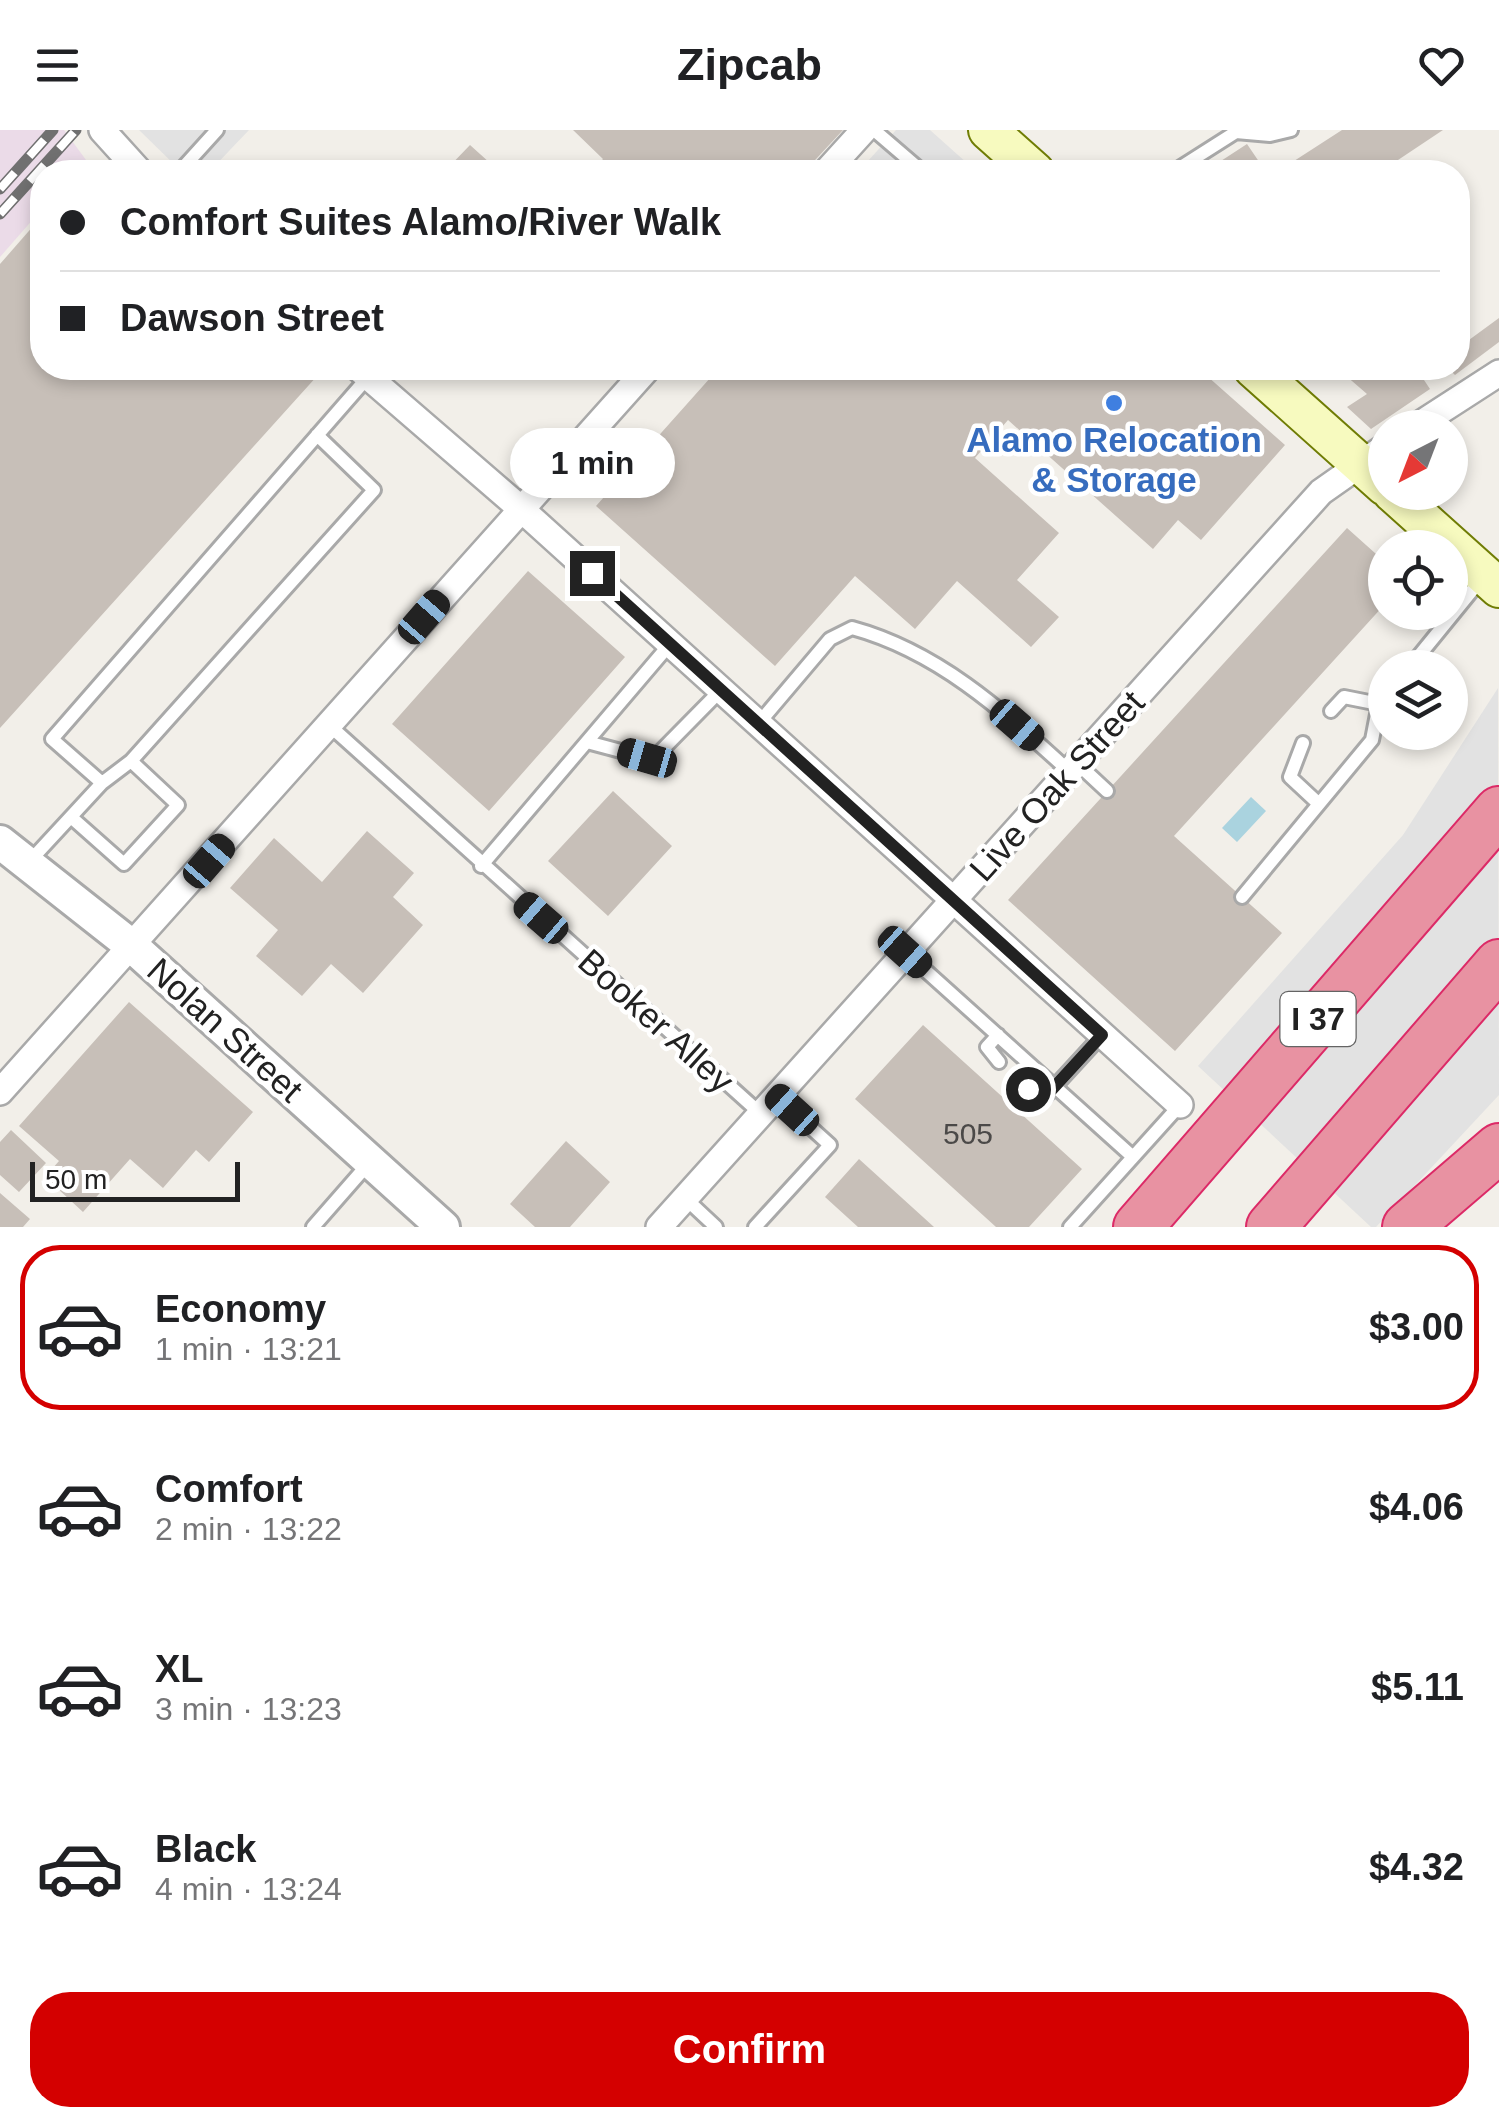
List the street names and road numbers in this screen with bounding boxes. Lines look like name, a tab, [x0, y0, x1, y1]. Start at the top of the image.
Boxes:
street label: Live Oak Street	[961, 683, 1152, 888]
street label: Booker Alley	[571, 941, 742, 1101]
street label: Nolan Street	[140, 950, 311, 1109]
road number: I 37	[1280, 992, 1356, 1046]

